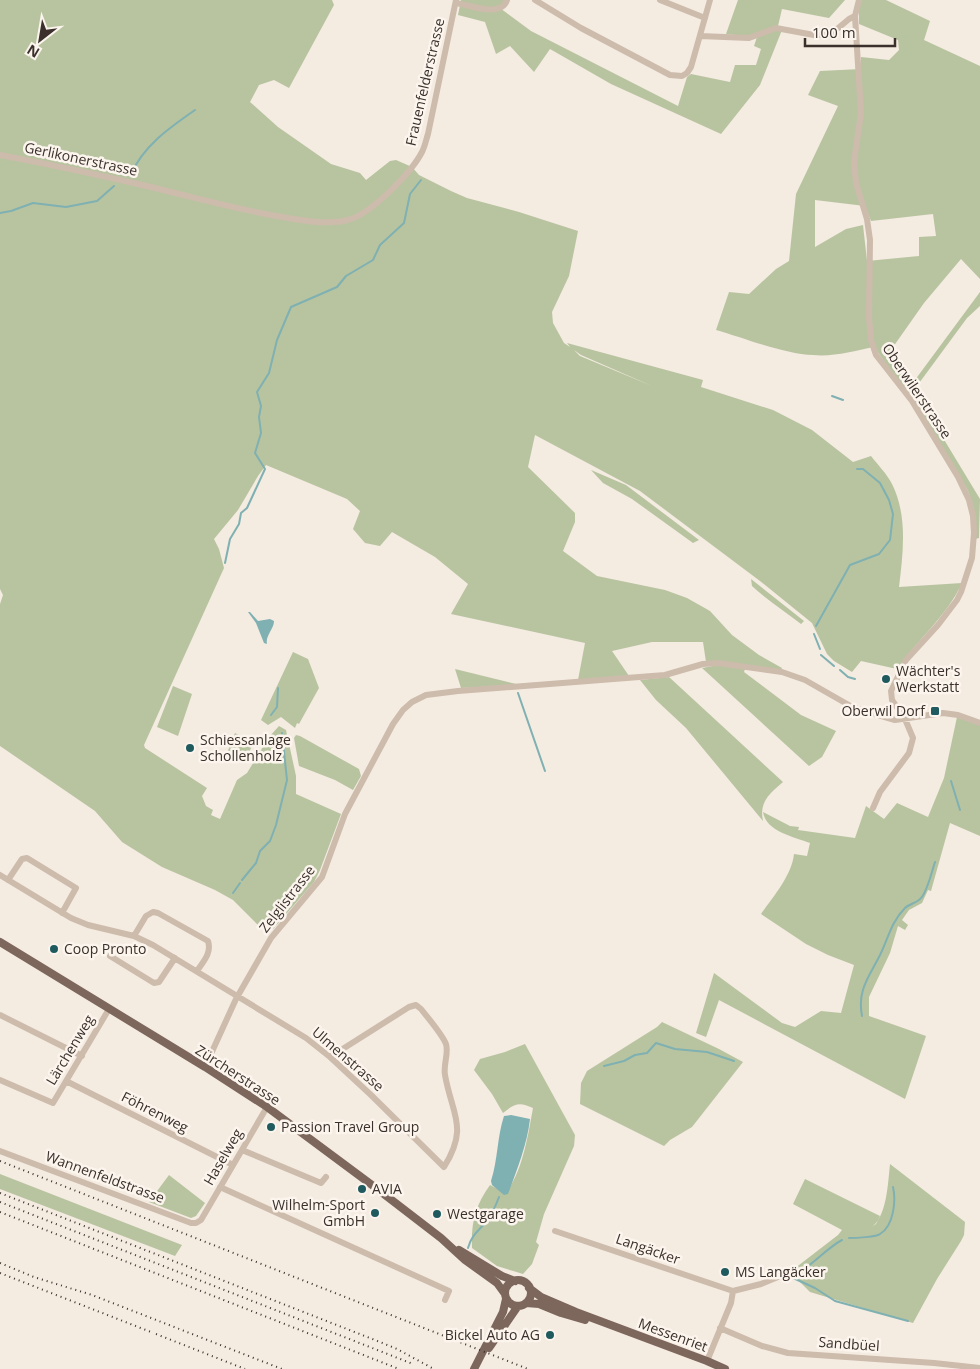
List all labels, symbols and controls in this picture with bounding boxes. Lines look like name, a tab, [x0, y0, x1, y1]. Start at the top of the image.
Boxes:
north arrow	[15, 15, 65, 65]
scale bar	[805, 15, 895, 47]
street label: Frauenfelderstrasse	[401, 16, 448, 148]
text: 100 m	[812, 22, 856, 42]
text: N	[23, 40, 43, 63]
street label: Gerlikonerstrasse	[23, 137, 140, 180]
street label: Oberwilerstrasse	[879, 339, 956, 442]
place label: Wächter's Werkstatt	[896, 661, 961, 696]
marker: Wächter's Werkstatt	[880, 673, 892, 685]
place label: Oberwil Dorf	[841, 701, 926, 720]
marker: Oberwil Dorf	[929, 705, 941, 717]
place label: Schiessanlage Schollenholz	[200, 730, 291, 765]
marker: Schiessanlage Schollenholz	[184, 742, 196, 754]
street label: Zelglistrasse	[254, 861, 319, 936]
place label: Coop Pronto	[64, 939, 146, 958]
marker: Coop Pronto	[48, 943, 60, 955]
street label: Lärchenweg	[41, 1011, 98, 1088]
street label: Ulmenstrasse	[308, 1022, 388, 1095]
street label: Zürcherstrasse	[192, 1040, 284, 1109]
street label: Föhrenweg	[119, 1087, 192, 1137]
place label: Passion Travel Group	[281, 1117, 419, 1136]
marker: Passion Travel Group	[265, 1121, 277, 1133]
street label: Haselweg	[199, 1125, 247, 1189]
street label: Wannenfeldstrasse	[43, 1146, 167, 1207]
place label: AVIA	[372, 1179, 402, 1198]
marker: AVIA	[356, 1183, 368, 1195]
place label: Wilhelm-Sport GmbH	[272, 1195, 365, 1230]
place label: Westgarage	[447, 1204, 524, 1223]
marker: Wilhelm-Sport GmbH	[369, 1207, 381, 1219]
marker: Westgarage	[431, 1208, 443, 1220]
street label: Langäcker	[614, 1229, 683, 1268]
place label: MS Langäcker	[735, 1262, 826, 1281]
marker: MS Langäcker	[719, 1266, 731, 1278]
street label: Messenriet	[636, 1313, 710, 1356]
place label: Bickel Auto AG	[445, 1325, 540, 1344]
marker: Bickel Auto AG	[544, 1329, 556, 1341]
street label: Sandbüel	[818, 1332, 880, 1355]

